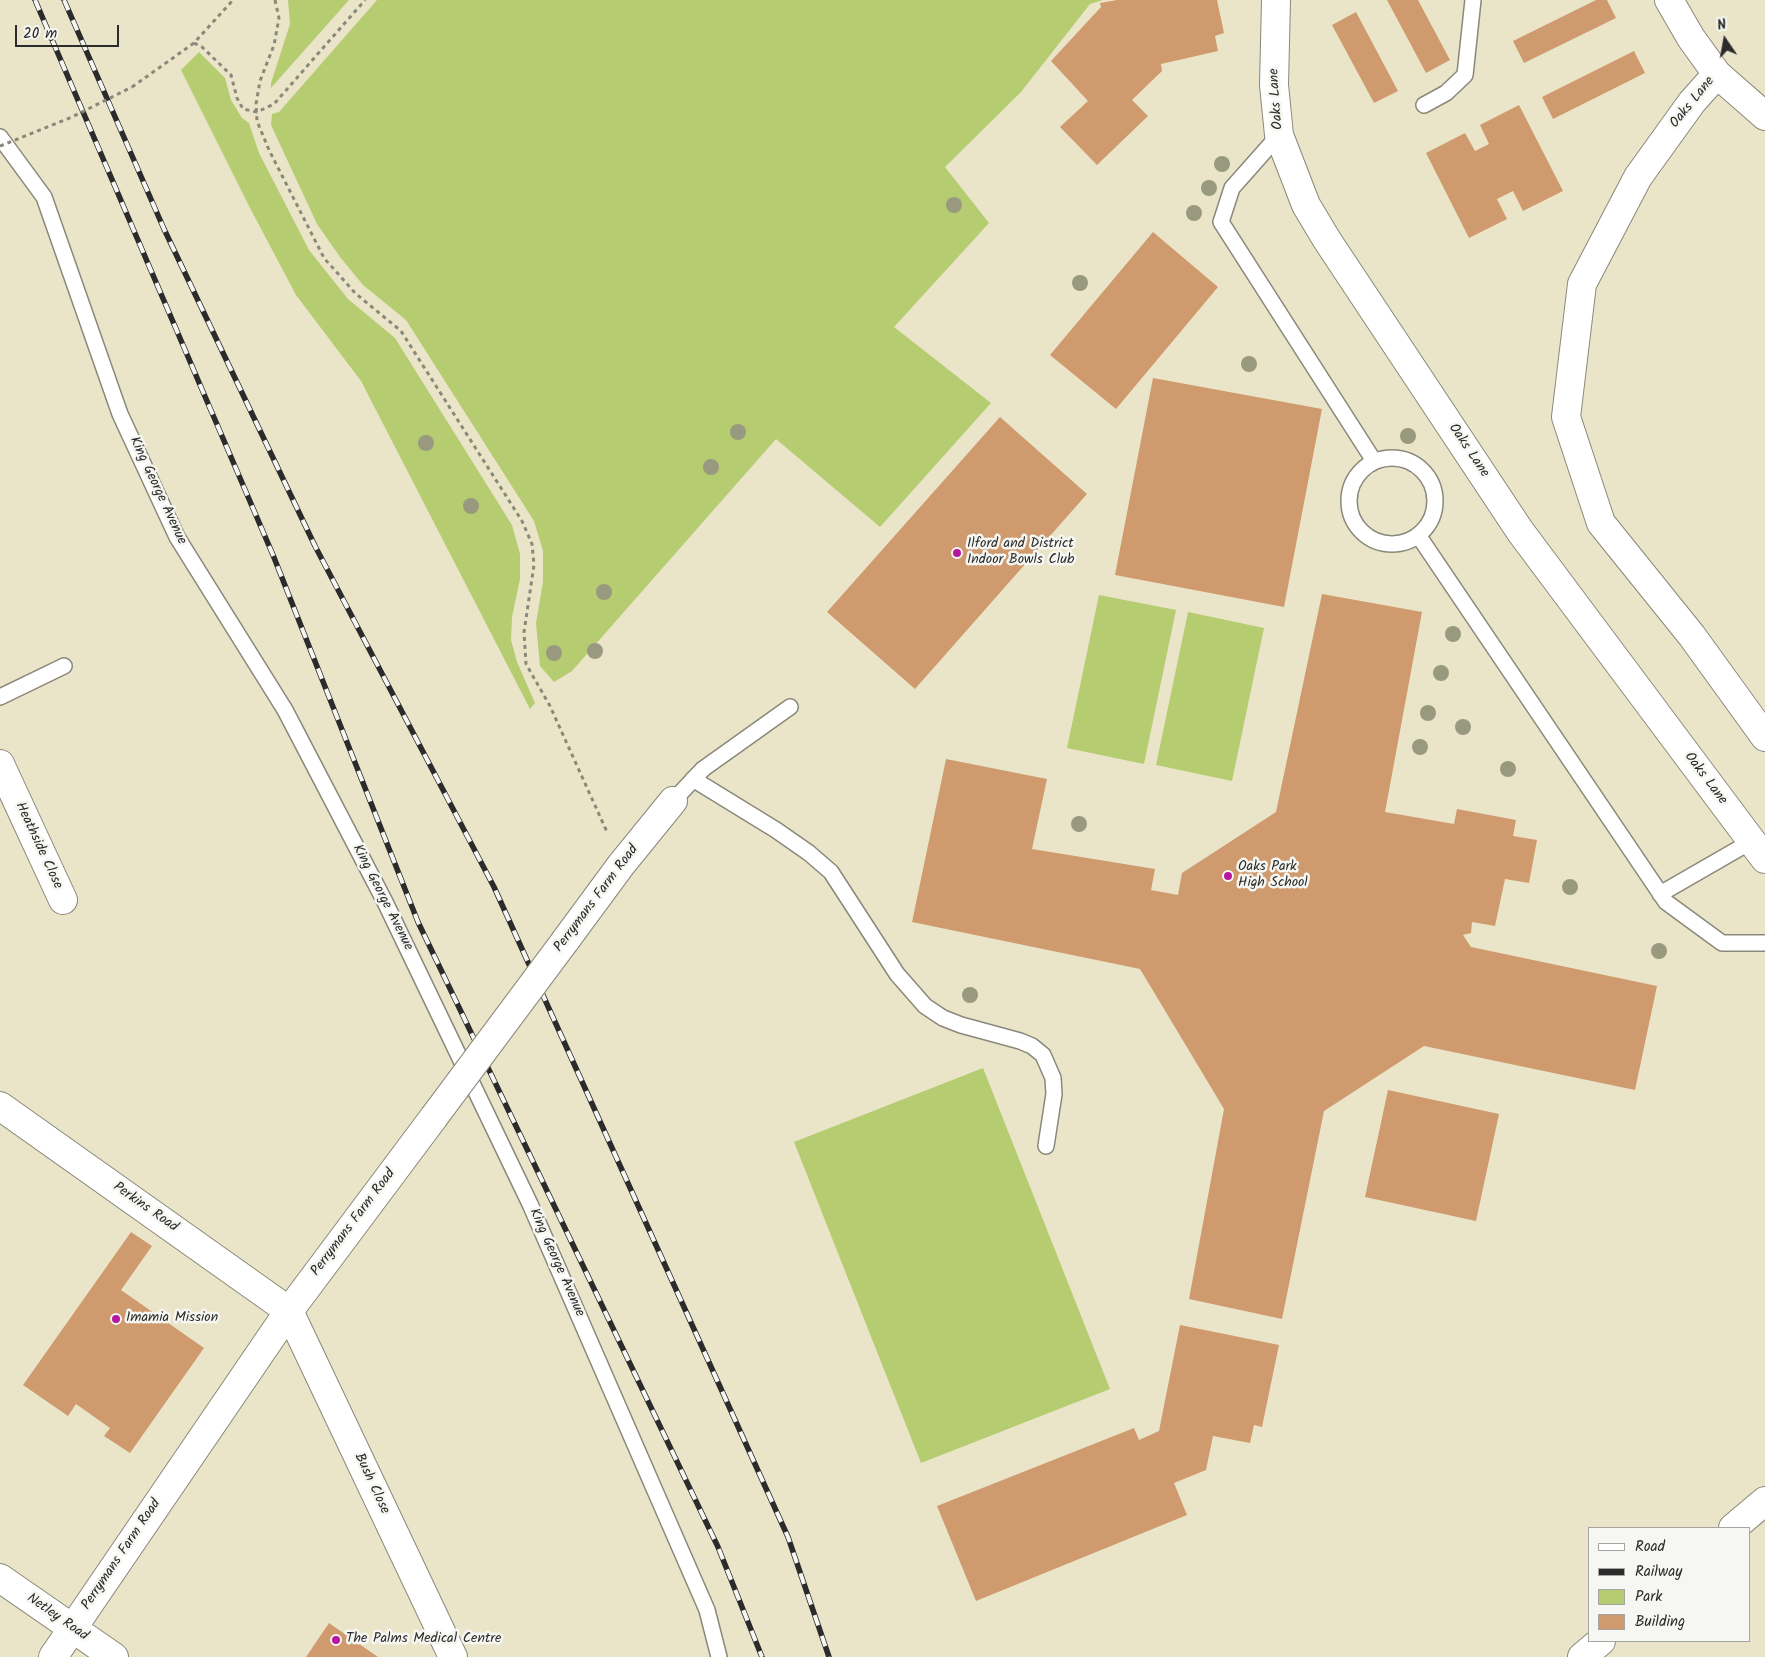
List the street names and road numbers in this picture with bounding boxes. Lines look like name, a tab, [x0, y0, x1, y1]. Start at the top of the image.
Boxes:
street label: Oaks Lane	[1266, 68, 1288, 130]
street label: Oaks Lane	[1667, 74, 1719, 132]
street label: Oaks Lane	[1444, 421, 1492, 481]
street label: King George Avenue	[125, 434, 189, 548]
street label: Oaks Lane	[1680, 749, 1730, 809]
street label: Heathside Close	[11, 800, 65, 892]
street label: King George Avenue	[348, 842, 416, 954]
street label: Perrymans Farm Road	[551, 842, 643, 956]
street label: Perrymans Farm Road	[308, 1166, 400, 1280]
street label: Perkins Road	[109, 1179, 181, 1237]
street label: King George Avenue	[525, 1206, 587, 1320]
street label: Bush Close	[350, 1451, 392, 1517]
street label: Perrymans Farm Road	[79, 1496, 165, 1614]
street label: Netley Road	[23, 1591, 91, 1645]

